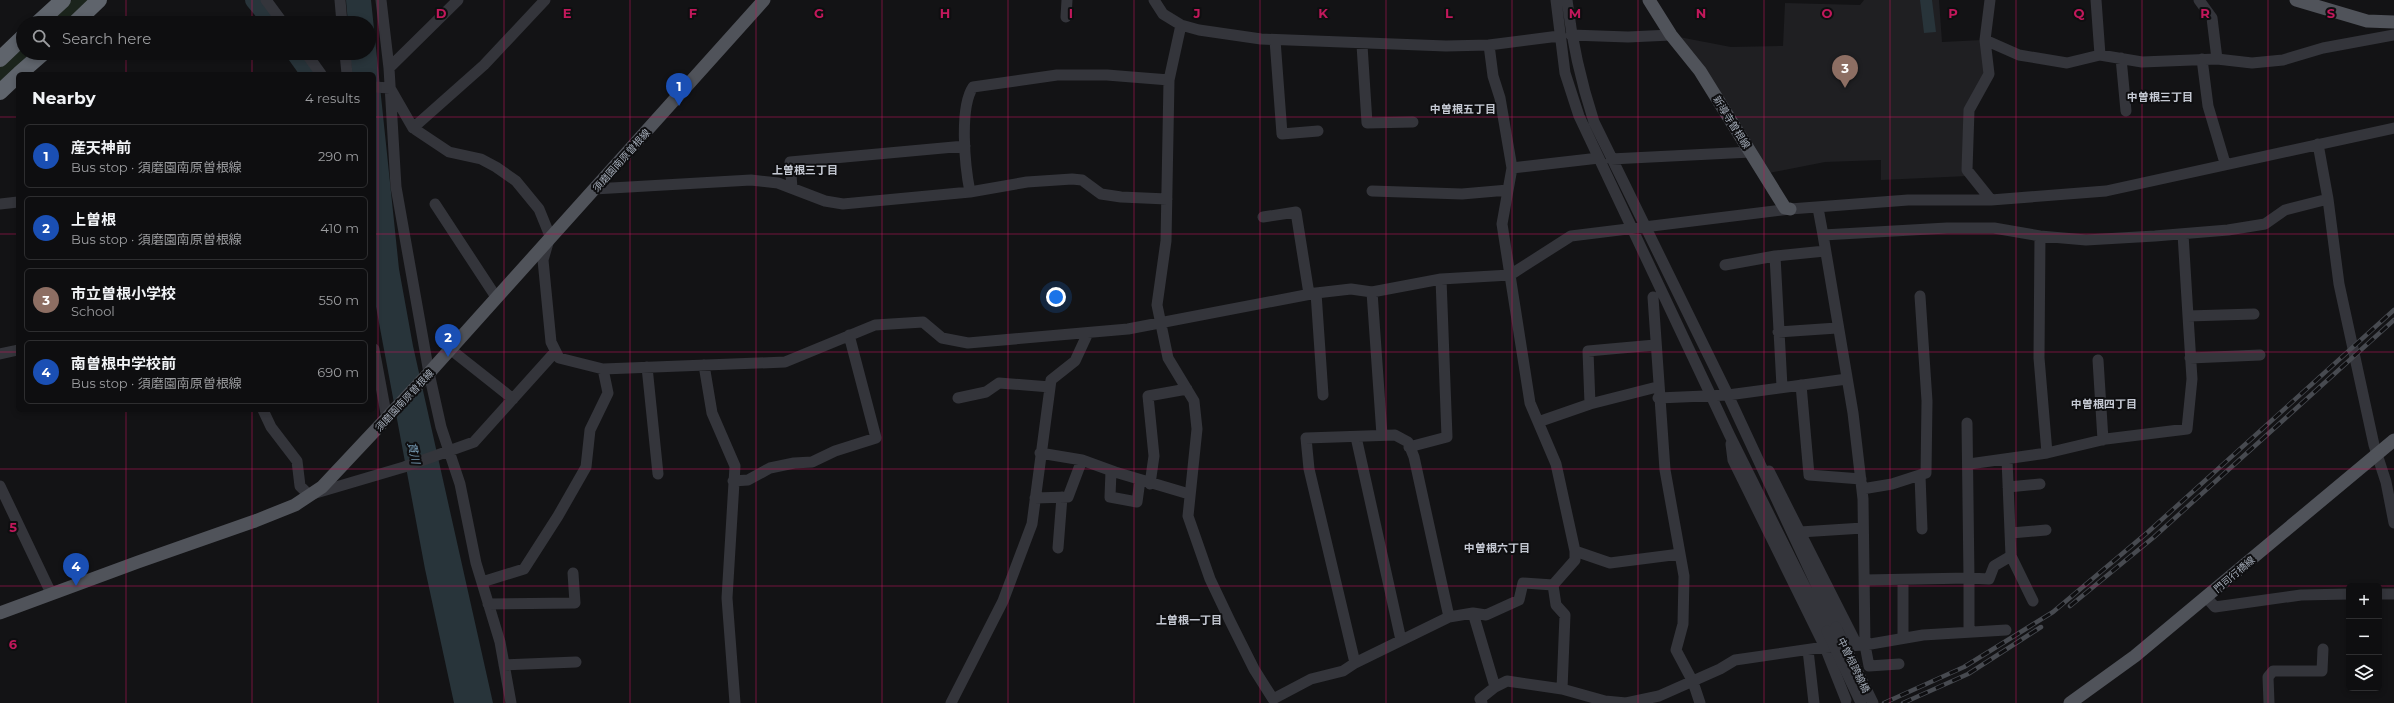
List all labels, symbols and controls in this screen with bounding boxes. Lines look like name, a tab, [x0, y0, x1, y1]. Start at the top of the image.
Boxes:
text: D	[436, 5, 447, 21]
text: E	[563, 5, 572, 21]
text: F	[689, 5, 697, 21]
text: G	[814, 5, 824, 21]
text: H	[940, 5, 950, 21]
text: I	[1069, 5, 1073, 21]
text: J	[1192, 5, 1201, 21]
text: K	[1318, 5, 1328, 21]
text: L	[1445, 5, 1453, 21]
text: M	[1569, 5, 1581, 21]
text: N	[1696, 5, 1706, 21]
text: O	[1822, 5, 1833, 21]
text: P	[1948, 5, 1958, 21]
text: Q	[2074, 5, 2085, 21]
text: R	[2200, 5, 2210, 21]
text: S	[2327, 5, 2335, 21]
search box	[16, 16, 376, 60]
icon: search	[30, 27, 52, 49]
text: Search here	[62, 29, 151, 48]
pin: 3	[1832, 55, 1858, 88]
pin: 1	[666, 73, 692, 106]
text: Nearby	[32, 88, 96, 108]
text: 4 results	[305, 90, 360, 106]
district label: 中曽根三丁目	[2127, 90, 2193, 104]
street label: 新導寺曽根線	[1710, 93, 1753, 151]
district label: 中曽根五丁目	[1430, 102, 1496, 116]
street label: 須磨園南原曽根線	[590, 126, 653, 194]
text: 産天神前	[71, 138, 131, 157]
text: 1	[43, 148, 49, 164]
text: 290 m	[318, 148, 359, 164]
text: Bus stop · 須磨園南原曽根線	[71, 159, 242, 175]
district label: 上曽根三丁目	[772, 163, 838, 177]
text: 上曽根	[71, 210, 116, 229]
text: 2	[42, 220, 50, 236]
text: 410 m	[320, 220, 359, 236]
text: Bus stop · 須磨園南原曽根線	[71, 231, 242, 247]
text: 市立曽根小学校	[71, 284, 176, 303]
your location	[1046, 287, 1066, 307]
text: 3	[42, 292, 50, 308]
text: 550 m	[319, 292, 359, 308]
text: School	[71, 303, 115, 319]
pin: 2	[435, 324, 461, 357]
text: 南曽根中学校前	[71, 354, 176, 373]
text: 4	[42, 364, 50, 380]
text: 690 m	[317, 364, 359, 380]
street label: 須磨園南原曽根線	[372, 367, 436, 434]
text: Bus stop · 須磨園南原曽根線	[71, 375, 242, 391]
district label: 中曽根四丁目	[2071, 397, 2137, 411]
water label: 貫川	[405, 441, 423, 466]
text: 5	[9, 519, 17, 535]
district label: 中曽根六丁目	[1464, 541, 1530, 555]
pin: 4	[63, 553, 89, 586]
street label: 門司行橋線	[2211, 553, 2258, 595]
map controls	[2346, 583, 2382, 691]
button: +	[2346, 583, 2382, 619]
district label: 上曽根一丁目	[1156, 613, 1222, 627]
button: −	[2346, 619, 2382, 655]
street label: 中曽根跨線橋	[1835, 635, 1873, 695]
text: 6	[9, 636, 18, 652]
button: layers	[2346, 655, 2382, 691]

